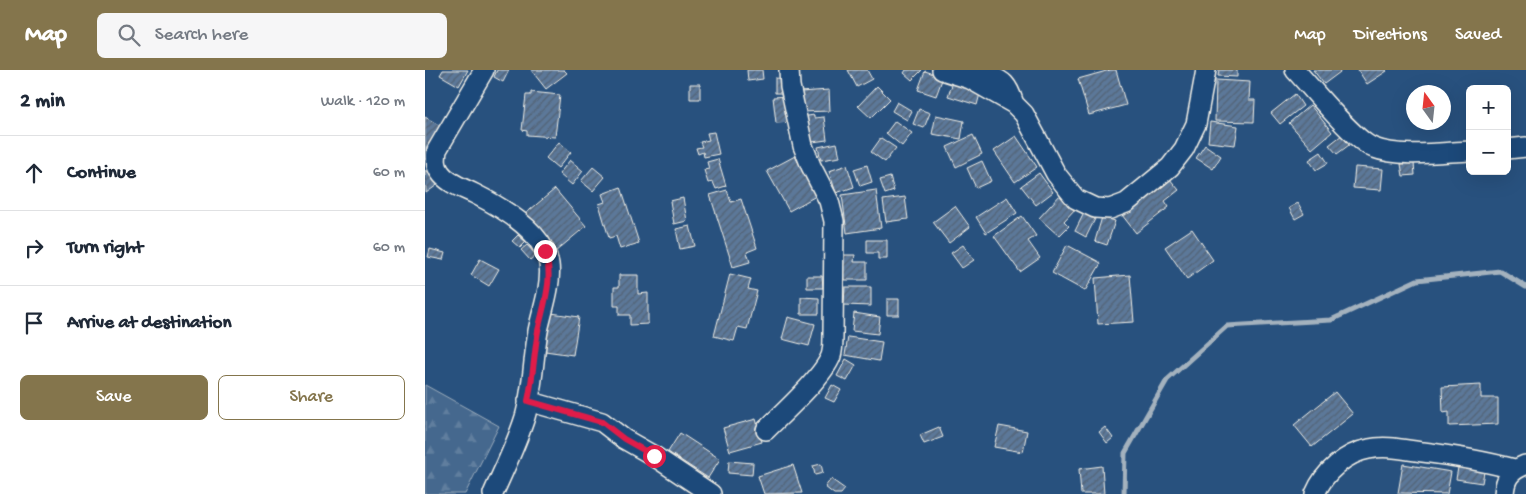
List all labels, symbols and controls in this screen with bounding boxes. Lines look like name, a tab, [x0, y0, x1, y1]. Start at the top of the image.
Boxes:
search box	[97, 13, 447, 58]
text: Map	[25, 21, 67, 50]
icon: search	[115, 21, 143, 49]
text: Search here	[155, 24, 248, 47]
text: Map	[1294, 25, 1326, 46]
text: Directions	[1354, 25, 1427, 46]
text: Saved	[1455, 25, 1501, 46]
north arrow	[1406, 85, 1451, 130]
map controls	[1466, 85, 1511, 175]
button: +	[1466, 85, 1511, 130]
text: 2 min	[20, 90, 65, 115]
text: Walk · 120 m	[321, 93, 405, 112]
button: −	[1466, 130, 1511, 175]
icon: ahead	[20, 159, 48, 187]
text: Continue	[67, 162, 136, 185]
text: 60 m	[373, 164, 405, 183]
icon: right	[20, 234, 48, 262]
text: Turn right	[67, 237, 143, 260]
text: 60 m	[373, 239, 405, 258]
route end	[534, 240, 557, 263]
icon: arrive	[20, 309, 48, 337]
text: Arrive at destination	[67, 312, 231, 335]
button: Save	[20, 375, 208, 420]
button: Share	[218, 375, 405, 420]
route start	[643, 445, 666, 468]

